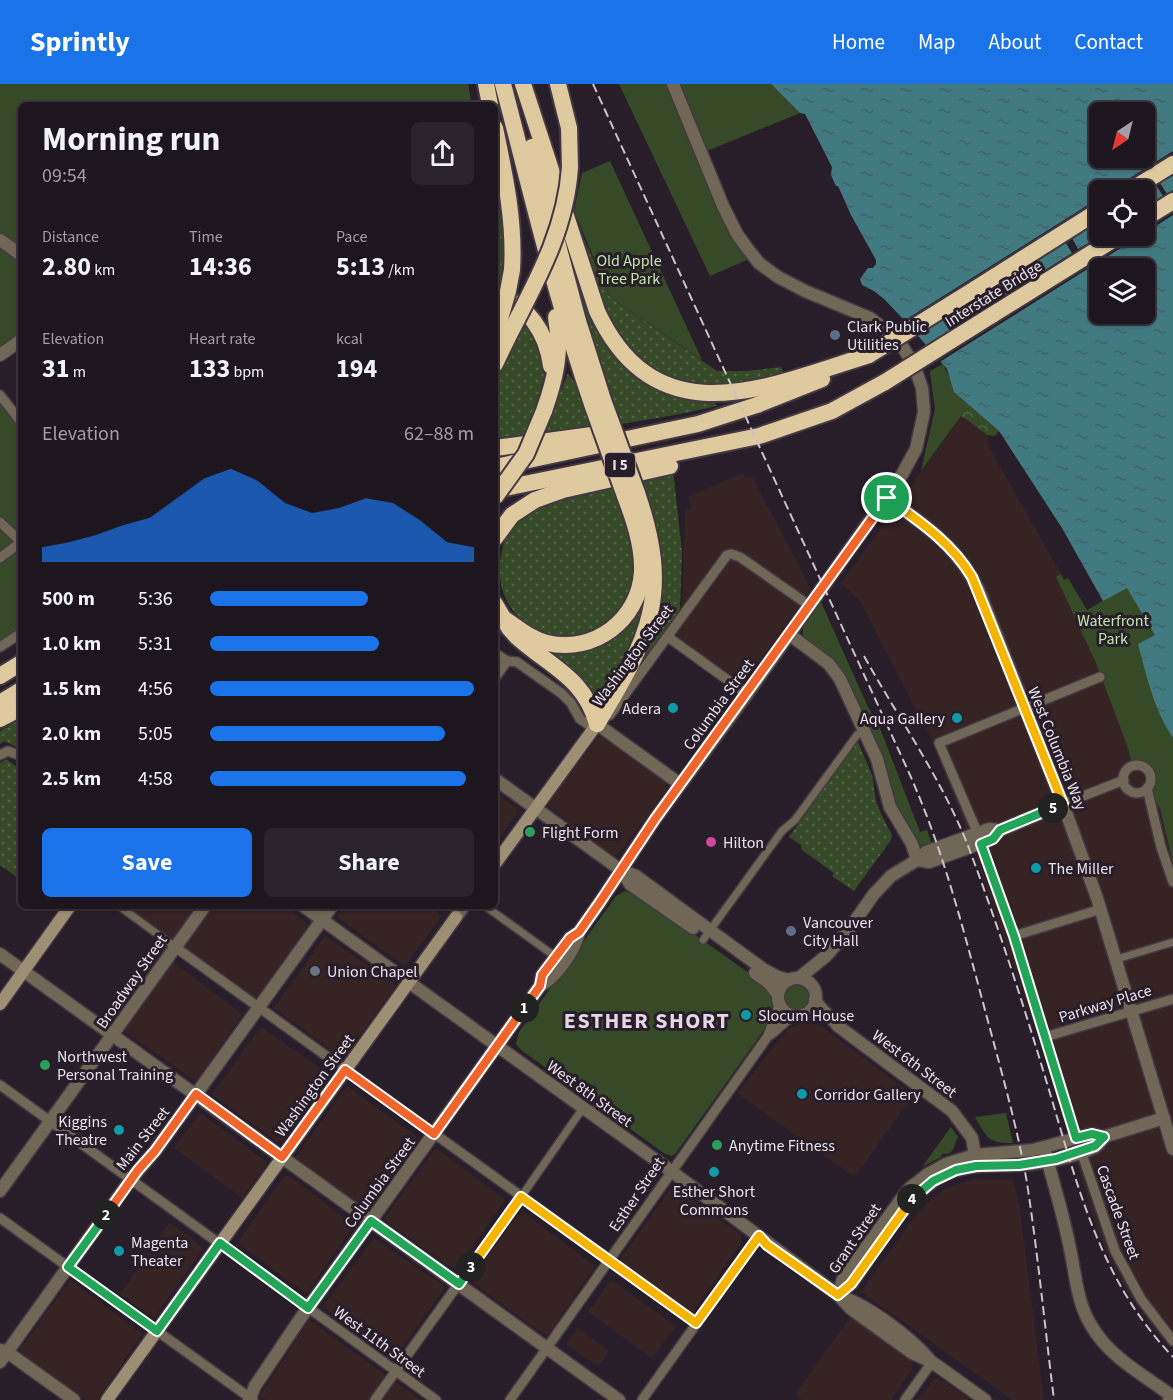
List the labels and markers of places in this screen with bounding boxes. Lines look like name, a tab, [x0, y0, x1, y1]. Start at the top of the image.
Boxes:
place label: Clark Public Utilities	[847, 316, 927, 356]
marker: Clark Public Utilities	[828, 328, 842, 342]
pin	[861, 472, 912, 523]
place label: Adera	[622, 698, 661, 720]
marker: Adera	[666, 701, 680, 715]
place label: Aqua Gallery	[860, 708, 946, 730]
marker: Aqua Gallery	[950, 711, 964, 725]
pin: 5	[1038, 793, 1068, 823]
place label: Flight Form	[542, 822, 618, 844]
marker: Flight Form	[523, 825, 537, 839]
place label: Hilton	[723, 832, 764, 854]
marker: Hilton	[704, 835, 718, 849]
place label: The Miller	[1048, 858, 1114, 880]
marker: The Miller	[1029, 861, 1043, 875]
place label: Vancouver City Hall	[803, 912, 873, 952]
marker: Vancouver City Hall	[784, 924, 798, 938]
place label: Union Chapel	[327, 961, 417, 983]
marker: Union Chapel	[308, 964, 322, 978]
pin: 1	[509, 993, 539, 1023]
place label: Slocum House	[758, 1005, 854, 1027]
marker: Slocum House	[739, 1008, 753, 1022]
place label: Northwest Personal Training	[57, 1046, 173, 1086]
marker: Northwest Personal Training	[38, 1058, 52, 1072]
place label: Corridor Gallery	[814, 1084, 921, 1106]
marker: Corridor Gallery	[795, 1087, 809, 1101]
place label: Kiggins Theatre	[55, 1111, 107, 1151]
marker: Kiggins Theatre	[112, 1123, 126, 1137]
place label: Anytime Fitness	[729, 1135, 835, 1157]
marker: Anytime Fitness	[710, 1138, 724, 1152]
marker: Esther Short Commons	[707, 1165, 721, 1179]
place label: Esther Short Commons	[673, 1181, 756, 1221]
pin: 4	[897, 1184, 927, 1214]
pin: 2	[91, 1200, 121, 1230]
place label: Magenta Theater	[131, 1232, 188, 1272]
marker: Magenta Theater	[112, 1244, 126, 1258]
pin: 3	[456, 1252, 486, 1282]

